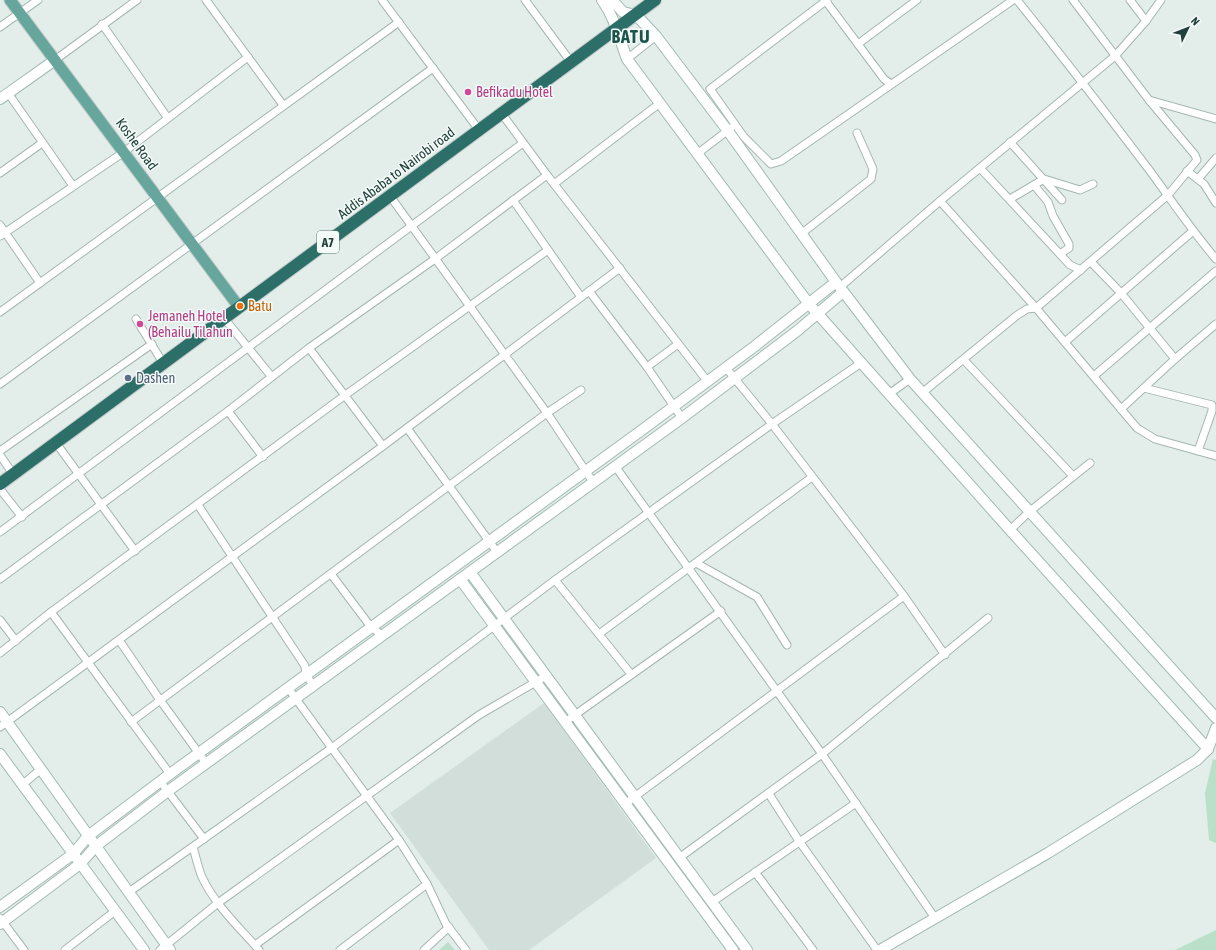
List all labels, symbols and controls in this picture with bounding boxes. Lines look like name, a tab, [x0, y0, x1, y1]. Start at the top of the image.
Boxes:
north arrow	[1168, 8, 1208, 48]
text: N	[1189, 15, 1202, 28]
district label: BATU	[611, 26, 651, 47]
place label: Befikadu Hotel	[476, 84, 553, 100]
marker: Befikadu Hotel	[463, 87, 473, 97]
street label: Koshe Road	[113, 115, 161, 173]
street label: Addis Ababa to Nairobi road	[334, 124, 458, 222]
road number: A7	[317, 231, 339, 253]
place label: Batu	[248, 298, 272, 314]
marker: Batu	[235, 301, 245, 311]
place label: Jemaneh Hotel (Behailu Tilahun	[148, 308, 233, 340]
marker: Jemaneh Hotel (Behailu Tilahun	[135, 319, 145, 329]
place label: Dashen	[136, 370, 175, 386]
marker: Dashen	[123, 373, 133, 383]

